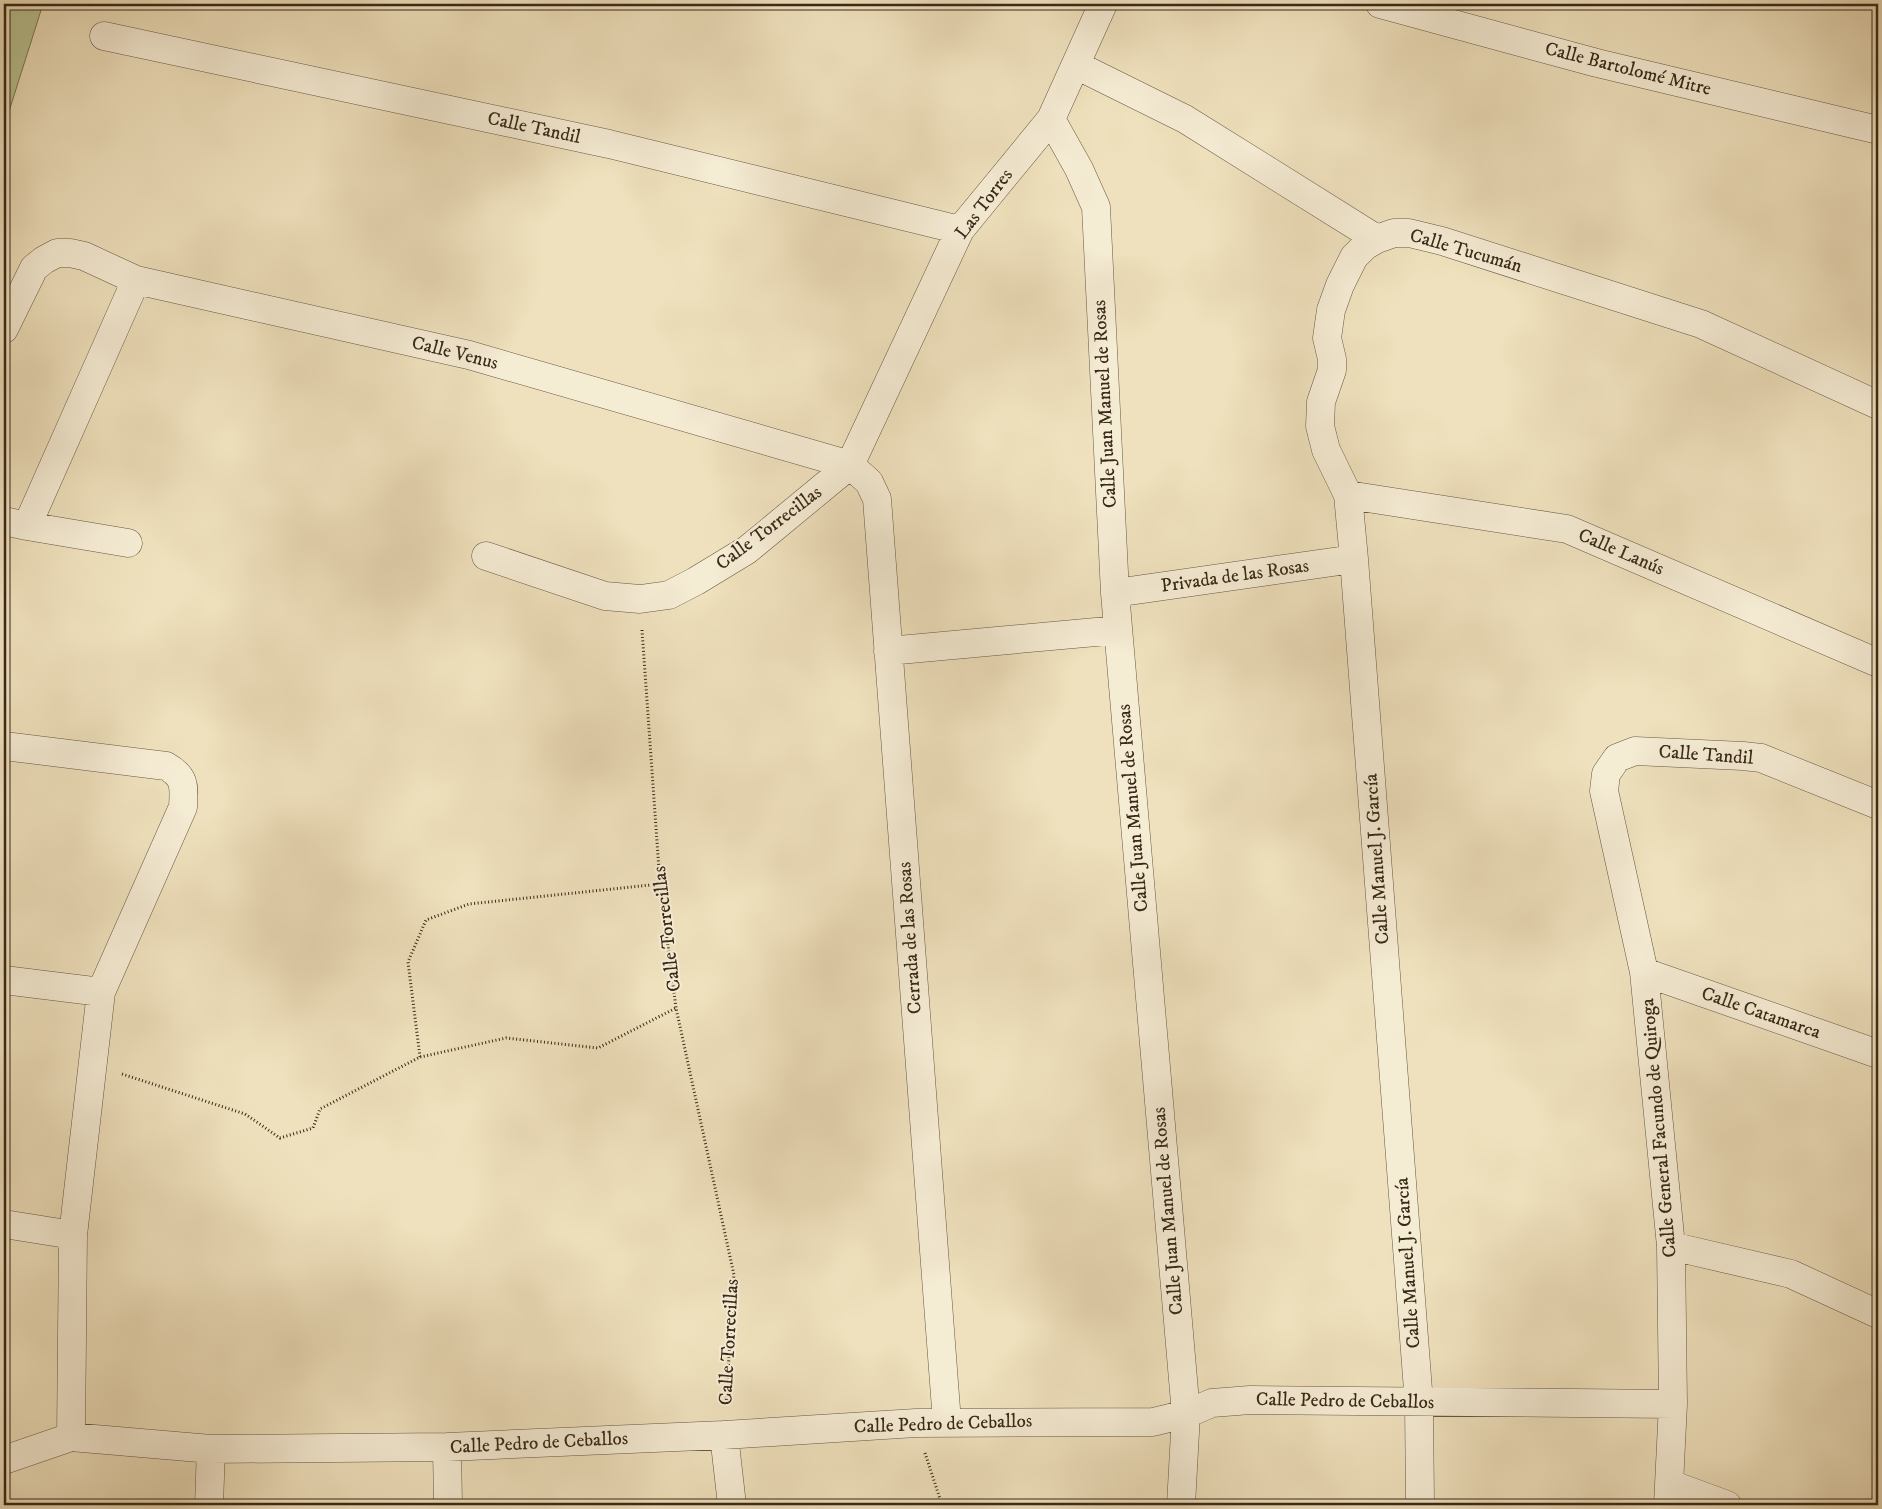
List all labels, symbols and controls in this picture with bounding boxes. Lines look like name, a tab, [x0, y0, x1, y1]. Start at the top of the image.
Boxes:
street label: Calle Bartolomé Mitre	[1542, 37, 1714, 101]
street label: Calle Tandil	[485, 107, 583, 149]
street label: Las Torres	[950, 164, 1018, 244]
street label: Calle Tucumán	[1407, 224, 1525, 278]
street label: Calle Juan Manuel de Rosas	[1088, 299, 1122, 509]
street label: Calle Venus	[409, 331, 501, 375]
street label: Calle Torrecillas	[712, 481, 826, 575]
street label: Calle Lanús	[1575, 524, 1667, 580]
street label: Privada de las Rosas	[1160, 554, 1310, 598]
street label: Calle Juan Manuel de Rosas	[1112, 703, 1154, 913]
street label: Calle Tandil	[1658, 740, 1754, 770]
street label: Calle Manuel J. García	[1360, 773, 1394, 945]
street label: Cerrada de las Rosas	[893, 861, 927, 1015]
street label: Calle Torrecillas	[648, 865, 686, 993]
street label: Calle Catamarca	[1698, 982, 1824, 1044]
street label: Calle General Facundo de Quiroga	[1636, 997, 1682, 1259]
street label: Calle Juan Manuel de Rosas	[1147, 1106, 1189, 1316]
street label: Calle Manuel J. García	[1391, 1177, 1425, 1349]
street label: Calle Torrecillas	[714, 1278, 744, 1406]
street label: Calle Pedro de Ceballos	[1256, 1388, 1434, 1414]
street label: Calle Pedro de Ceballos	[853, 1409, 1033, 1439]
street label: Calle Pedro de Ceballos	[449, 1427, 629, 1459]

